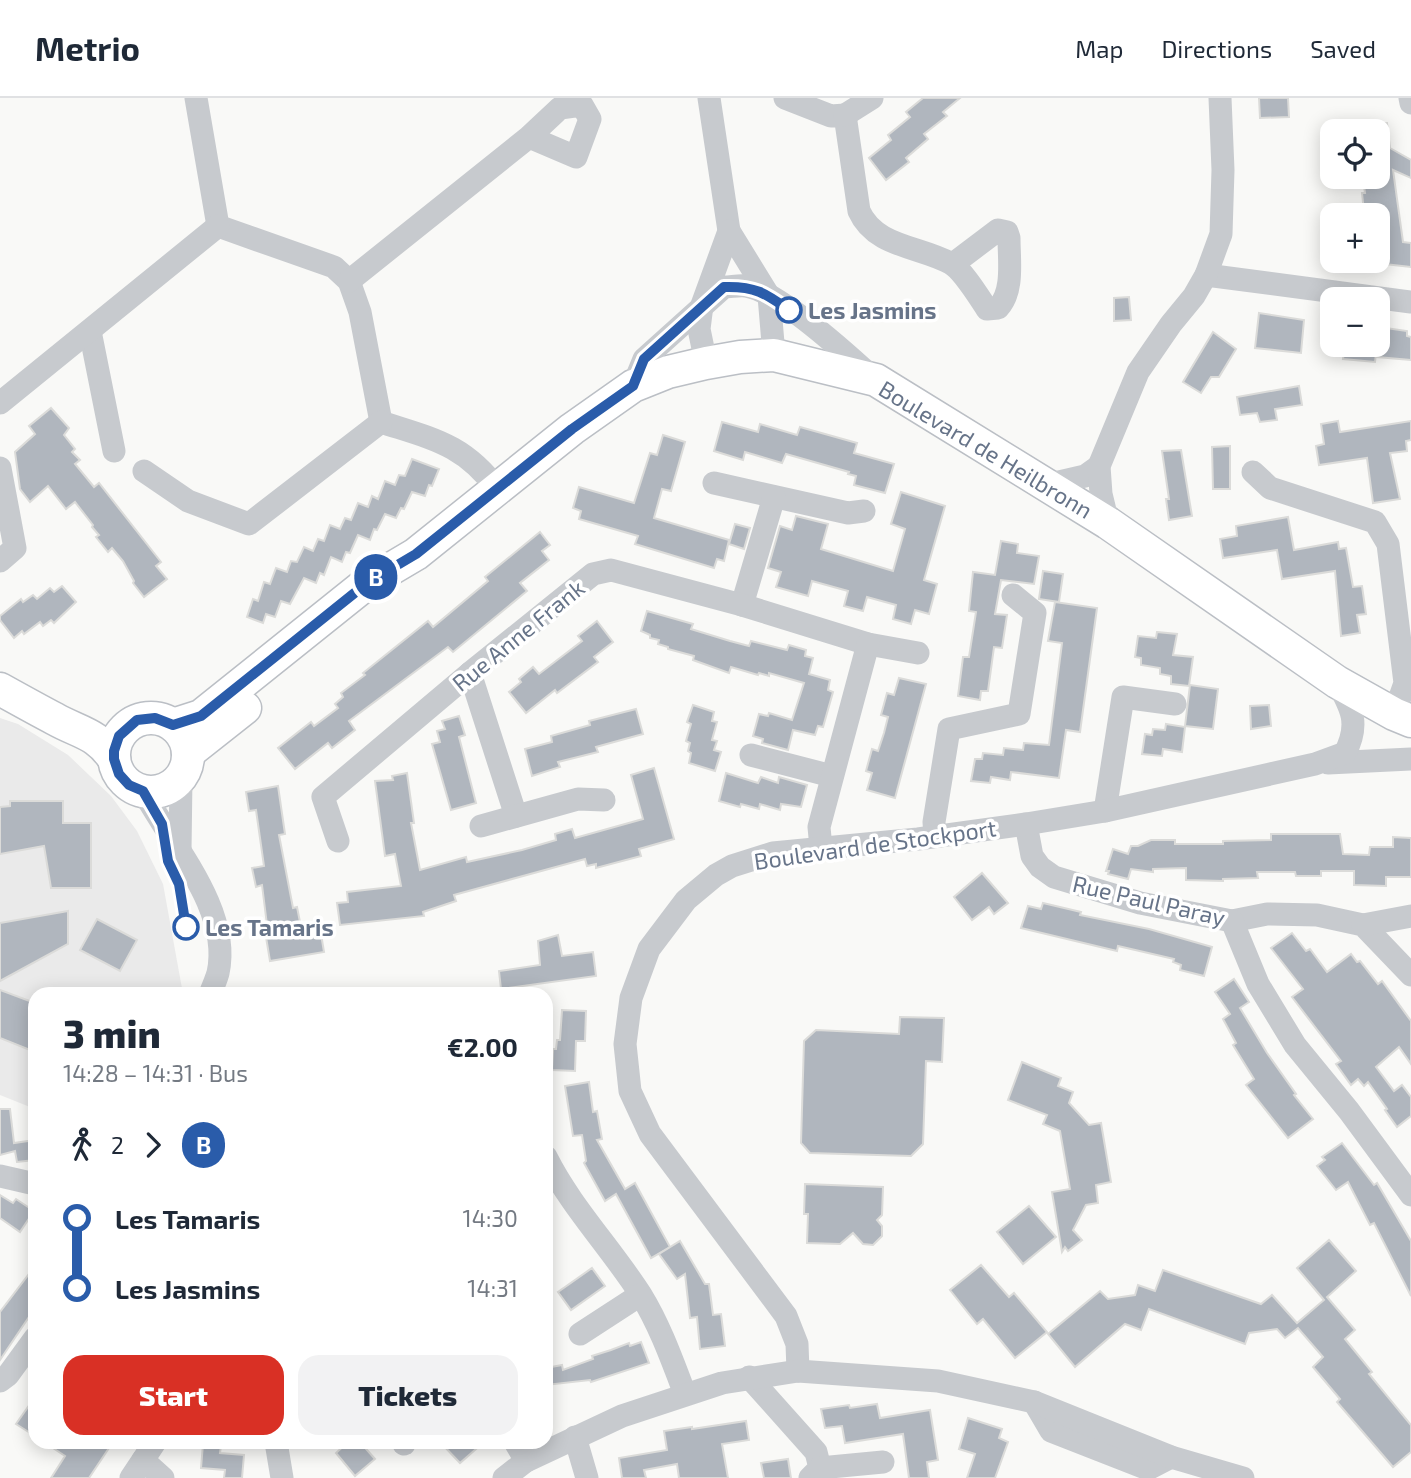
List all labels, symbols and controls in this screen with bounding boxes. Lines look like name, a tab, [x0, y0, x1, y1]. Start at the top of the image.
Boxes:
text: Metrio	[35, 28, 140, 68]
text: Map	[1075, 34, 1123, 63]
text: Directions	[1161, 34, 1272, 63]
text: Saved	[1310, 34, 1376, 63]
map controls	[1320, 119, 1390, 357]
button: locate	[1320, 119, 1390, 189]
button: +	[1320, 203, 1390, 273]
button: −	[1320, 287, 1390, 357]
place label: Les Jasmins	[808, 296, 937, 324]
marker: Les Jasmins	[776, 297, 802, 323]
street label: Boulevard de Heilbronn	[874, 374, 1098, 524]
line badge: B	[353, 554, 399, 600]
text: B	[368, 562, 384, 591]
street label: Rue Anne Frank	[446, 573, 590, 697]
street label: Boulevard de Stockport	[752, 813, 998, 875]
street label: Rue Paul Paray	[1070, 869, 1228, 931]
place label: Les Tamaris	[205, 913, 334, 941]
marker: Les Tamaris	[173, 914, 199, 940]
text: 3 min	[63, 1010, 161, 1056]
text: €2.00	[447, 1031, 518, 1062]
text: 14:28 – 14:31 · Bus	[63, 1059, 248, 1087]
icon: walk	[63, 1126, 101, 1164]
icon: forward	[134, 1126, 172, 1164]
text: B	[196, 1130, 211, 1159]
text: 2	[111, 1131, 124, 1159]
text: Les Tamaris	[115, 1203, 260, 1234]
text: 14:30	[463, 1204, 518, 1232]
text: Les Jasmins	[115, 1273, 260, 1304]
text: 14:31	[467, 1274, 518, 1302]
button: Start	[63, 1355, 284, 1435]
button: Tickets	[298, 1355, 518, 1435]

